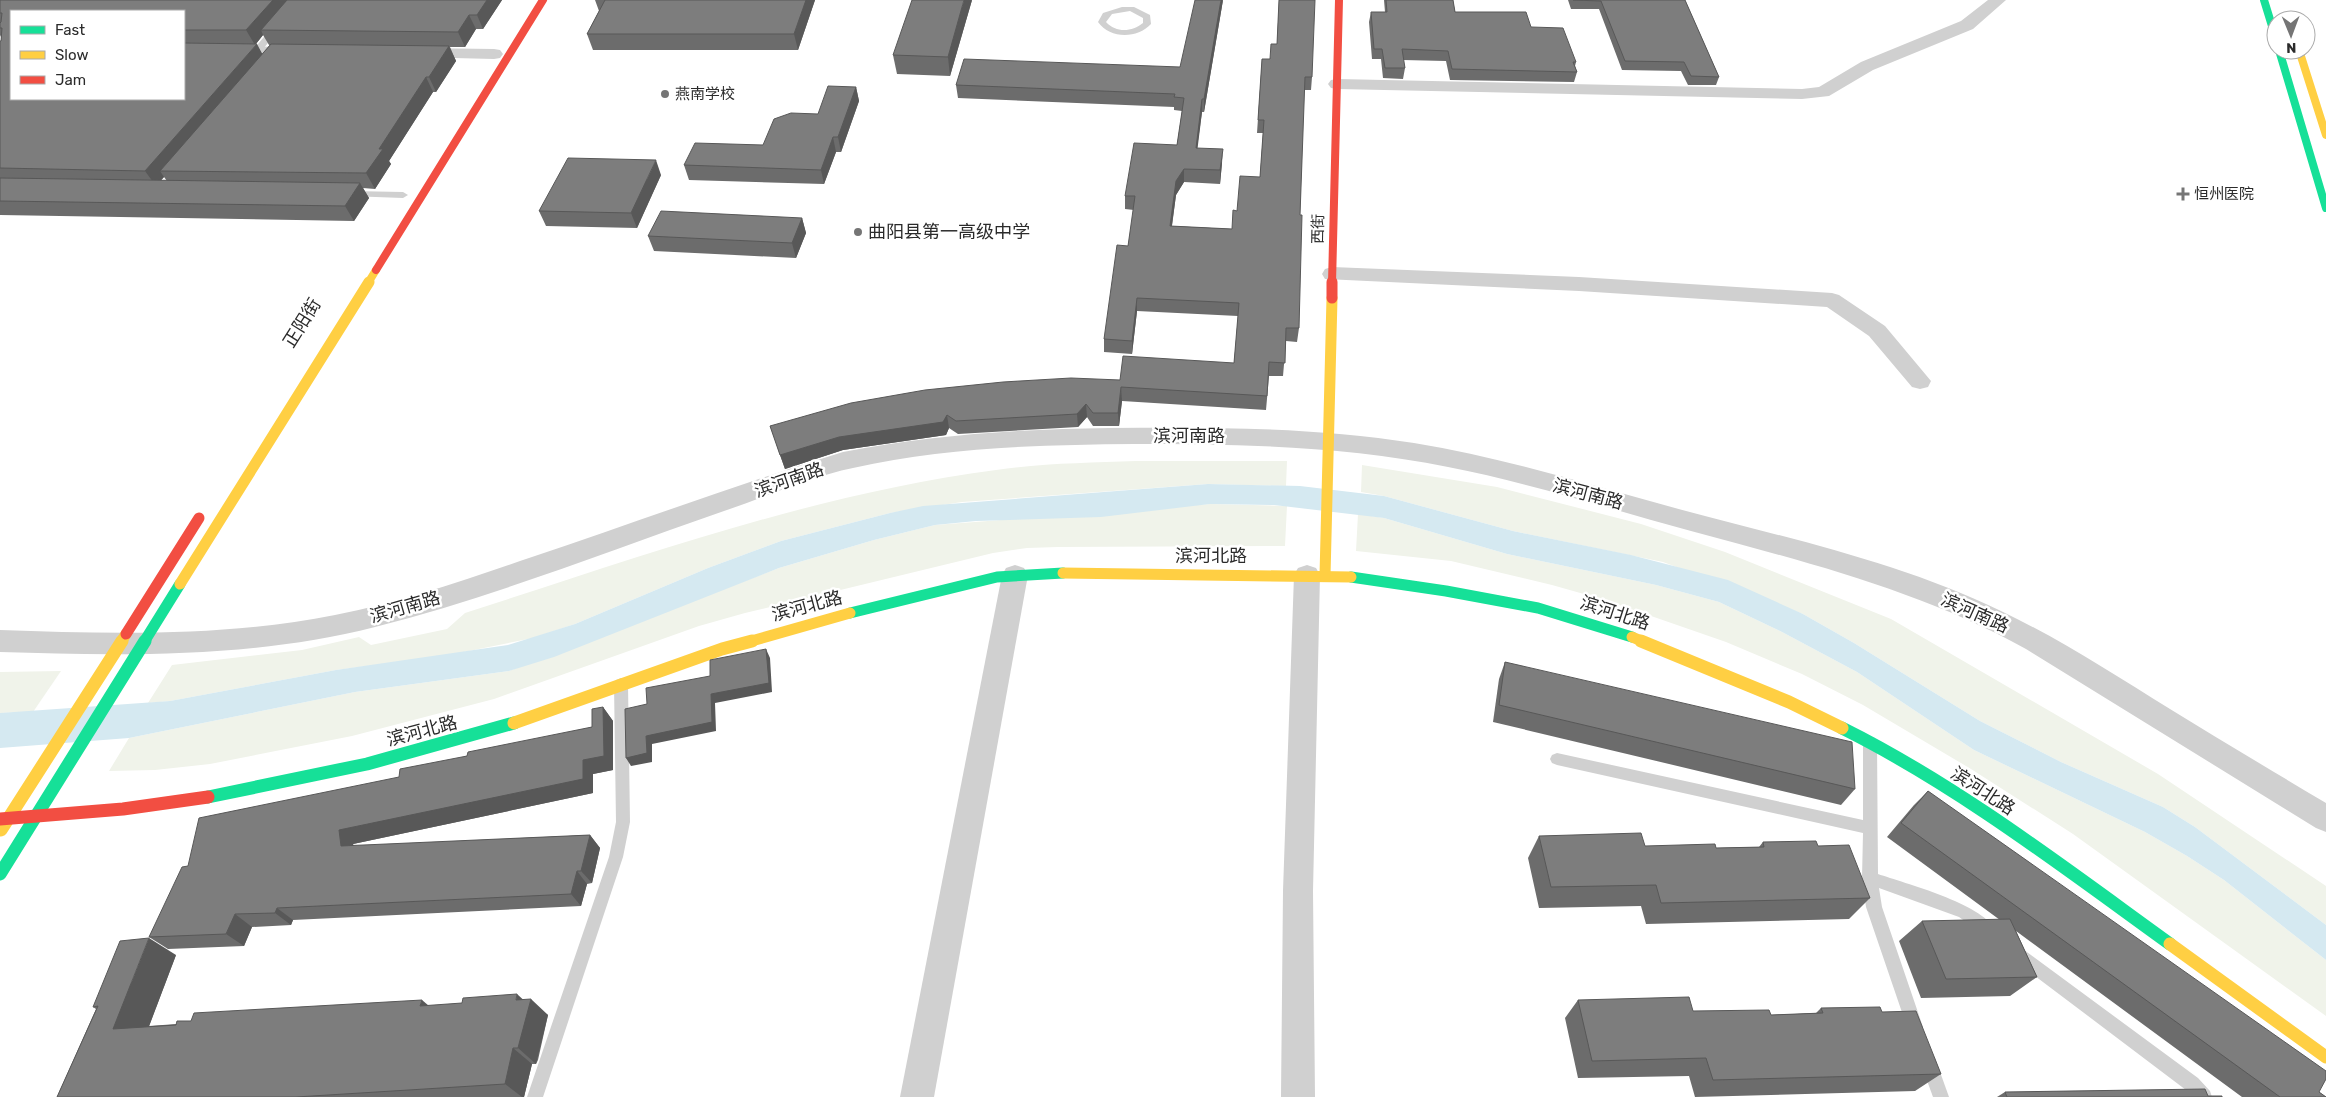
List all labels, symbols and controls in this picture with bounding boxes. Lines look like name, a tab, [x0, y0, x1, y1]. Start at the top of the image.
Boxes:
legend	[10, 10, 185, 100]
north arrow	[2266, 10, 2316, 60]
text: Fast	[55, 21, 85, 39]
text: N	[2286, 39, 2296, 56]
text: Slow	[55, 46, 88, 64]
text: Jam	[55, 71, 86, 89]
place label: 燕南学校	[675, 85, 735, 103]
marker: 燕南学校	[659, 88, 671, 100]
place label: 恒州医院	[2194, 185, 2254, 203]
marker: 恒州医院	[2176, 187, 2190, 201]
street label: 西街	[1309, 214, 1327, 244]
place label: 曲阳县第一高级中学	[868, 221, 1030, 243]
marker: 曲阳县第一高级中学	[852, 226, 864, 238]
street label: 正阳街	[278, 294, 326, 352]
street label: 滨河南路	[1153, 425, 1225, 447]
street label: 滨河南路	[751, 458, 827, 502]
street label: 滨河南路	[1550, 474, 1626, 514]
street label: 滨河北路	[1175, 545, 1247, 567]
street label: 滨河北路	[769, 586, 845, 626]
street label: 滨河南路	[367, 587, 443, 627]
street label: 滨河南路	[1938, 588, 2012, 638]
street label: 滨河北路	[1577, 591, 1653, 635]
street label: 滨河北路	[384, 711, 460, 751]
street label: 滨河北路	[1947, 762, 2019, 820]

